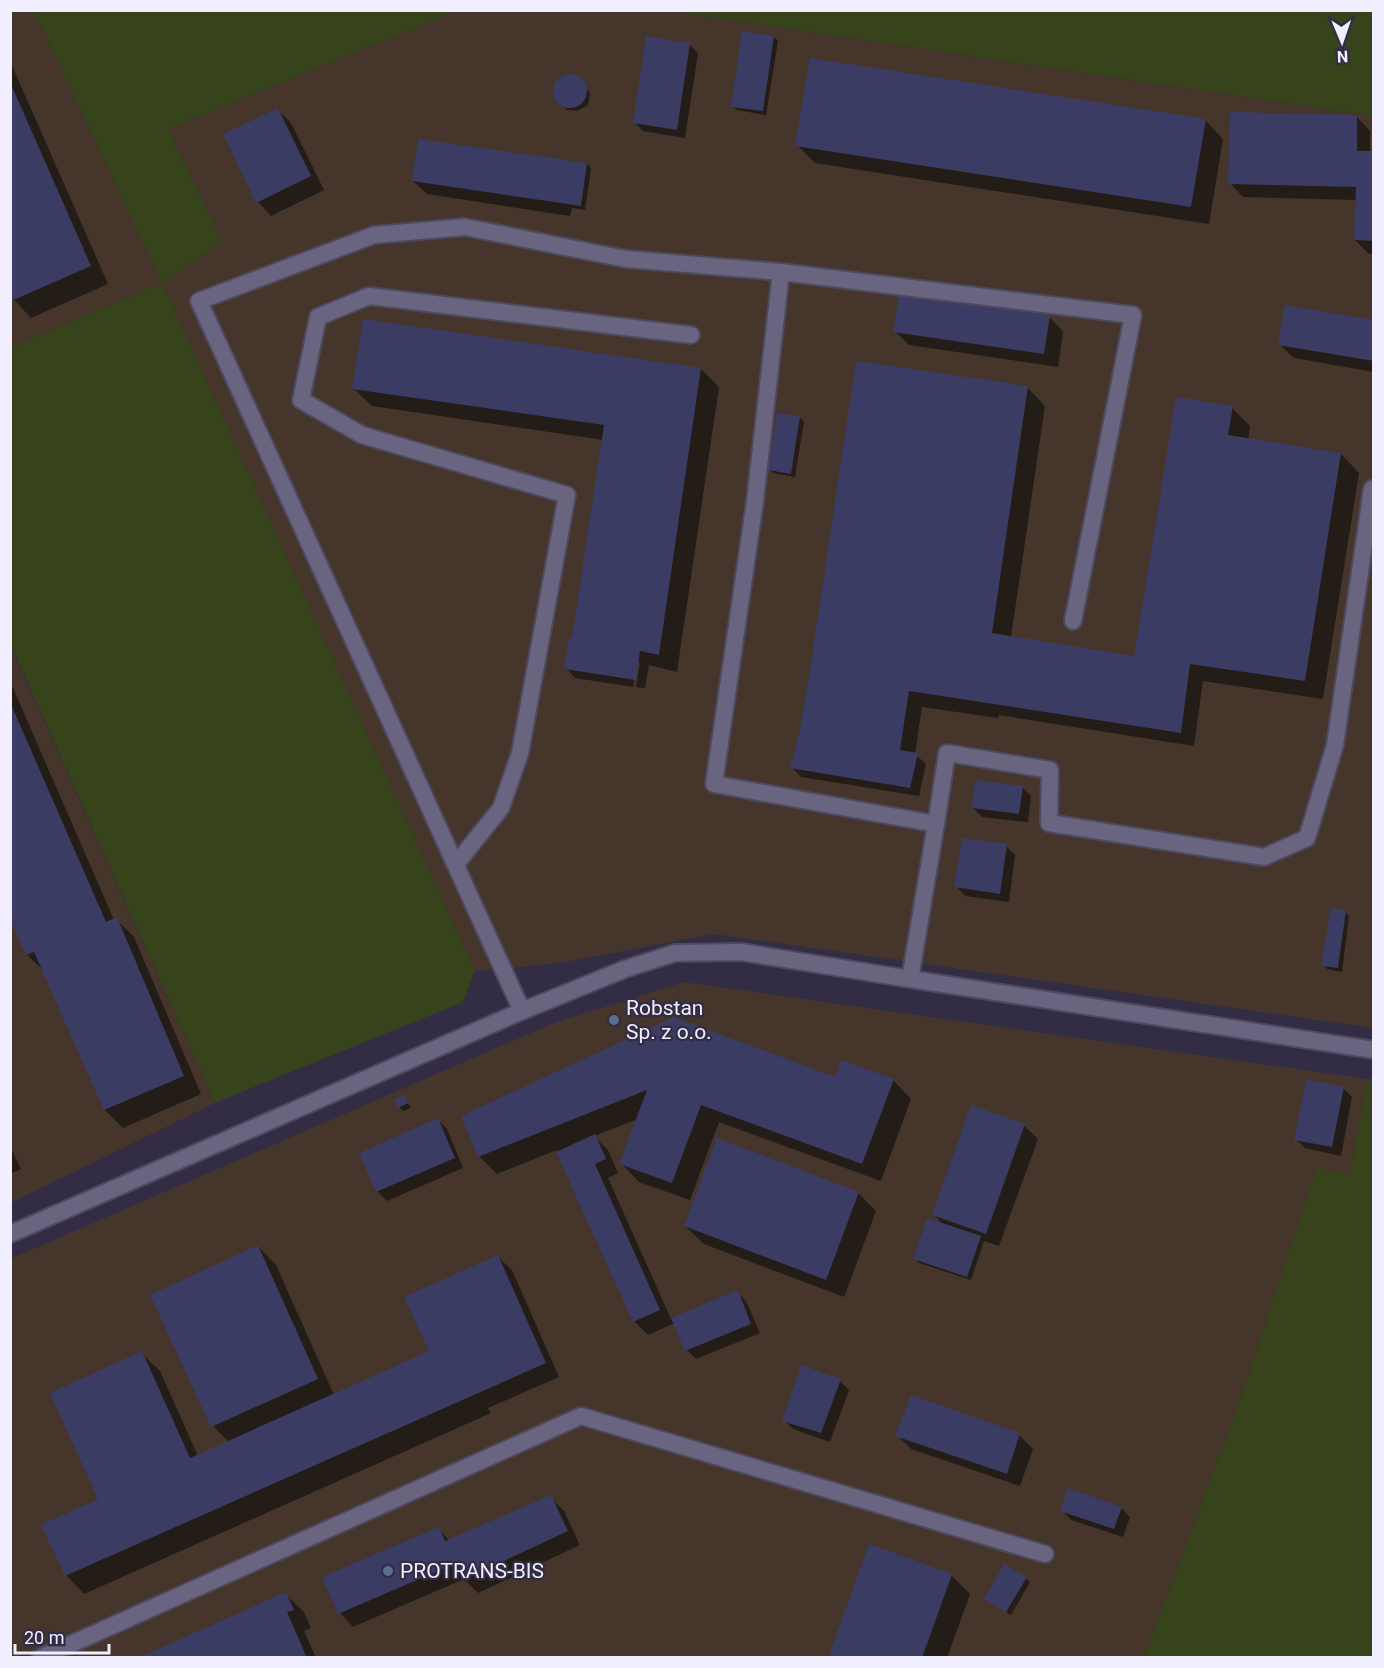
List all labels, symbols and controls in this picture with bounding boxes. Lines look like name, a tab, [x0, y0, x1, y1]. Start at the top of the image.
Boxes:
north arrow	[1312, 12, 1372, 72]
text: N	[1337, 47, 1348, 66]
place label: Robstan Sp. z o.o.	[626, 996, 712, 1044]
marker: Robstan Sp. z o.o.	[607, 1013, 621, 1027]
place label: PROTRANS-BIS	[400, 1559, 544, 1583]
marker: PROTRANS-BIS	[381, 1564, 395, 1578]
scale bar	[15, 1617, 110, 1655]
text: 20 m	[24, 1627, 64, 1648]

